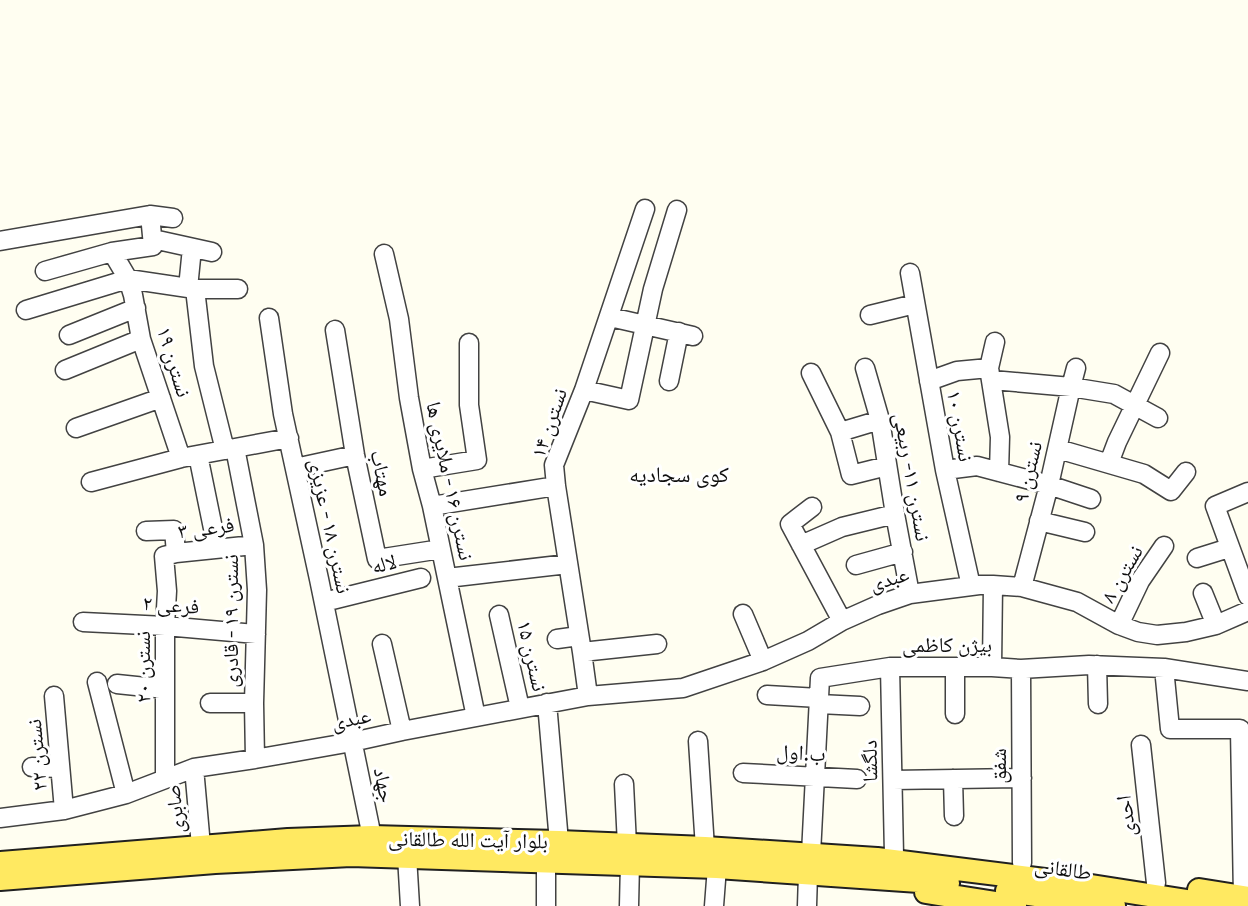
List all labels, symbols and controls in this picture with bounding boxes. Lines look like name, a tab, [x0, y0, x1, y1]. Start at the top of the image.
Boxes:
street label: نسترن ۱۹	[151, 323, 199, 400]
street label: نسترن ۱۴	[523, 384, 573, 461]
street label: نسترن ۱۰	[941, 388, 981, 464]
street label: نسترن ۱۶ - ملایری ها	[420, 399, 481, 563]
street label: نسترن ۱۱- ربیعی	[888, 410, 938, 543]
street label: نسترن ۹	[1006, 438, 1048, 506]
street label: مهتاب	[364, 447, 402, 499]
street label: نسترن ۱۸ - عزیزی	[303, 456, 359, 596]
district label: کوی سجادیه	[629, 459, 729, 488]
street label: فرعی ۳	[176, 510, 236, 544]
street label: نسترن ۸	[1093, 539, 1149, 608]
street label: لاله	[368, 546, 399, 580]
street label: نسترن ۱۹ - قادری	[216, 554, 244, 688]
street label: عبدی	[866, 559, 912, 597]
street label: فرعی ۲	[142, 588, 200, 620]
street label: نسترن ۱۵	[511, 618, 555, 694]
street label: بیژن کاظمی	[902, 630, 992, 658]
street label: نسترن ۲۰	[128, 631, 156, 703]
street label: عبدی	[328, 700, 373, 736]
street label: نسترن ۲۲	[19, 718, 53, 792]
street label: ب.اول	[776, 737, 826, 767]
street label: دلگشا	[855, 740, 883, 782]
street label: شفق	[984, 748, 1012, 784]
street label: جهاد	[368, 765, 402, 805]
street label: صابری	[158, 783, 190, 835]
street label: احدی	[1109, 794, 1141, 838]
street label: بلوار آیت الله طالقانی	[388, 824, 548, 854]
street label: طالقانی	[1033, 850, 1093, 886]

